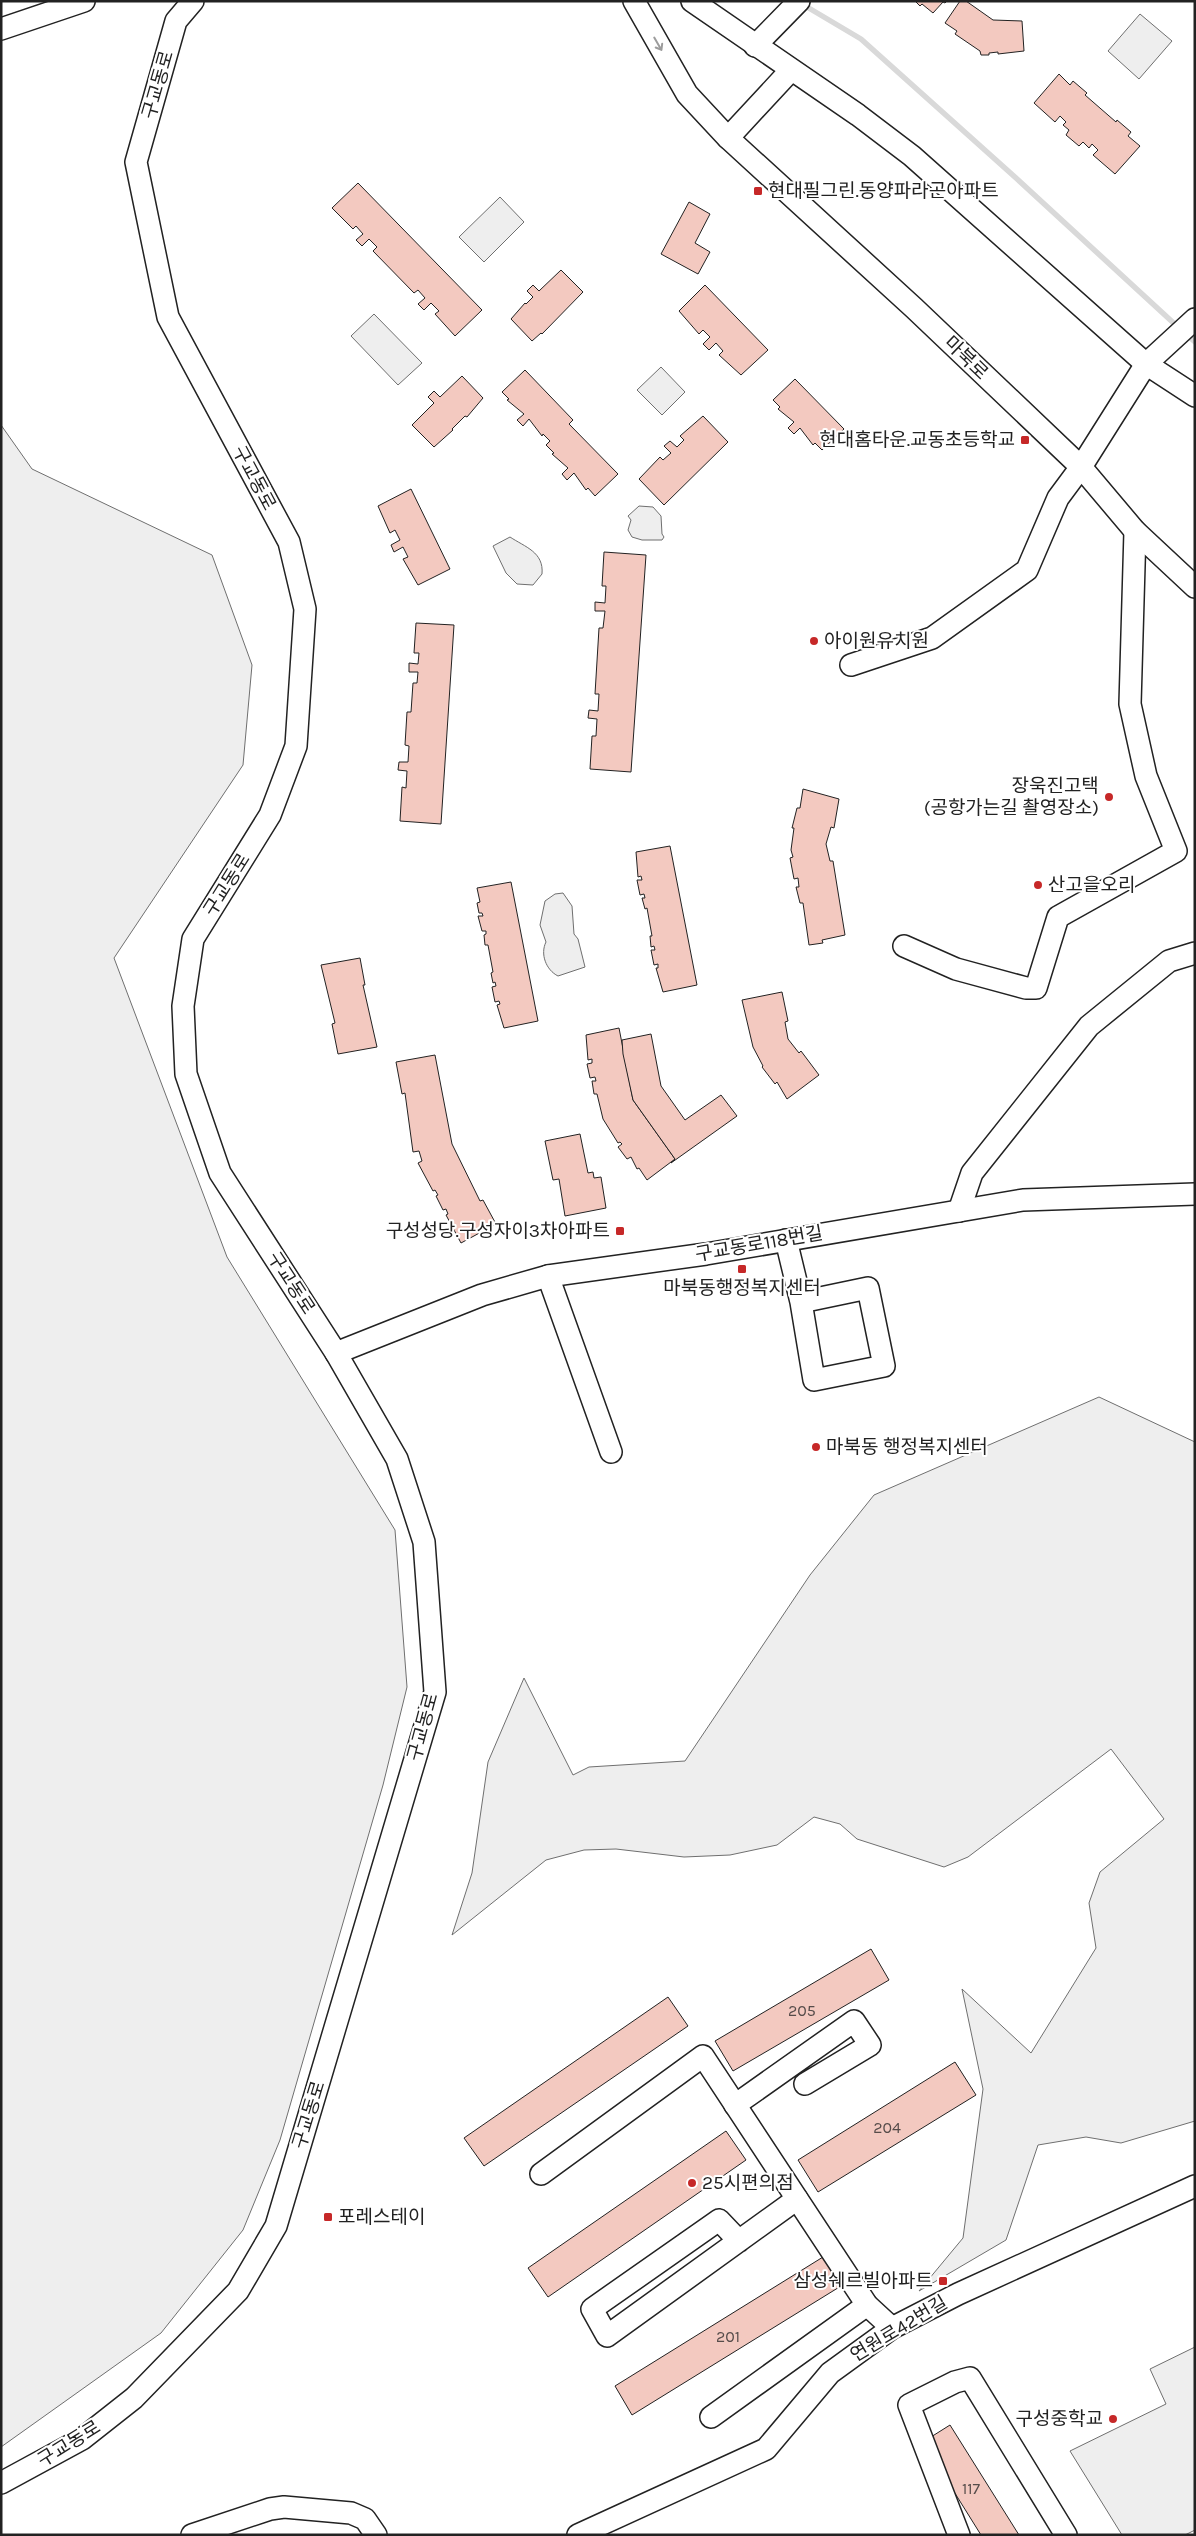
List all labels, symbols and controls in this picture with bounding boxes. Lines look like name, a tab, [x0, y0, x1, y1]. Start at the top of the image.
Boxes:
one-way arrow	[653, 36, 663, 51]
street label: 구교동로	[138, 48, 178, 122]
place label: 현대필그린.동양파라곤아파트	[768, 180, 999, 202]
marker: 현대필그린.동양파라곤아파트	[752, 185, 764, 197]
street label: 마북로	[939, 332, 993, 384]
place label: 현대홈타운.교동초등학교	[819, 429, 1015, 451]
marker: 현대홈타운.교동초등학교	[1019, 434, 1031, 446]
street label: 구교동로	[228, 442, 280, 514]
place label: 아이원유치원	[824, 630, 929, 652]
marker: 아이원유치원	[808, 635, 820, 647]
place label: 장욱진고택 (공항가는길 촬영장소)	[924, 775, 1099, 819]
marker: 장욱진고택 (공항가는길 촬영장소)	[1103, 791, 1115, 803]
street label: 구교동로	[199, 850, 255, 920]
place label: 산고을오리	[1048, 874, 1135, 896]
marker: 산고을오리	[1032, 879, 1044, 891]
place label: 구성성당.구성자이3차아파트	[386, 1220, 610, 1242]
street label: 구교동로118번길	[694, 1222, 824, 1266]
marker: 구성성당.구성자이3차아파트	[614, 1225, 626, 1237]
street label: 구교동로	[263, 1248, 319, 1318]
marker: 마북동행정복지센터	[736, 1263, 748, 1275]
place label: 마북동행정복지센터	[663, 1277, 821, 1299]
place label: 마북동 행정복지센터	[826, 1436, 988, 1458]
marker: 마북동 행정복지센터	[810, 1441, 822, 1453]
street label: 구교동로	[403, 1690, 443, 1764]
house number: 205	[788, 2001, 816, 2020]
street label: 구교동로	[288, 2078, 330, 2152]
house number: 204	[873, 2118, 901, 2137]
place label: 25시편의점	[702, 2172, 794, 2194]
marker: 25시편의점	[686, 2177, 698, 2189]
place label: 포레스테이	[338, 2206, 425, 2228]
marker: 포레스테이	[322, 2211, 334, 2223]
place label: 삼성쉐르빌아파트	[793, 2270, 933, 2292]
marker: 삼성쉐르빌아파트	[937, 2275, 949, 2287]
street label: 연원로42번길	[847, 2291, 951, 2367]
house number: 201	[716, 2327, 740, 2346]
place label: 구성중학교	[1016, 2408, 1103, 2430]
marker: 구성중학교	[1107, 2413, 1119, 2425]
street label: 구교동로	[34, 2416, 104, 2472]
house number: 117	[962, 2479, 981, 2498]

